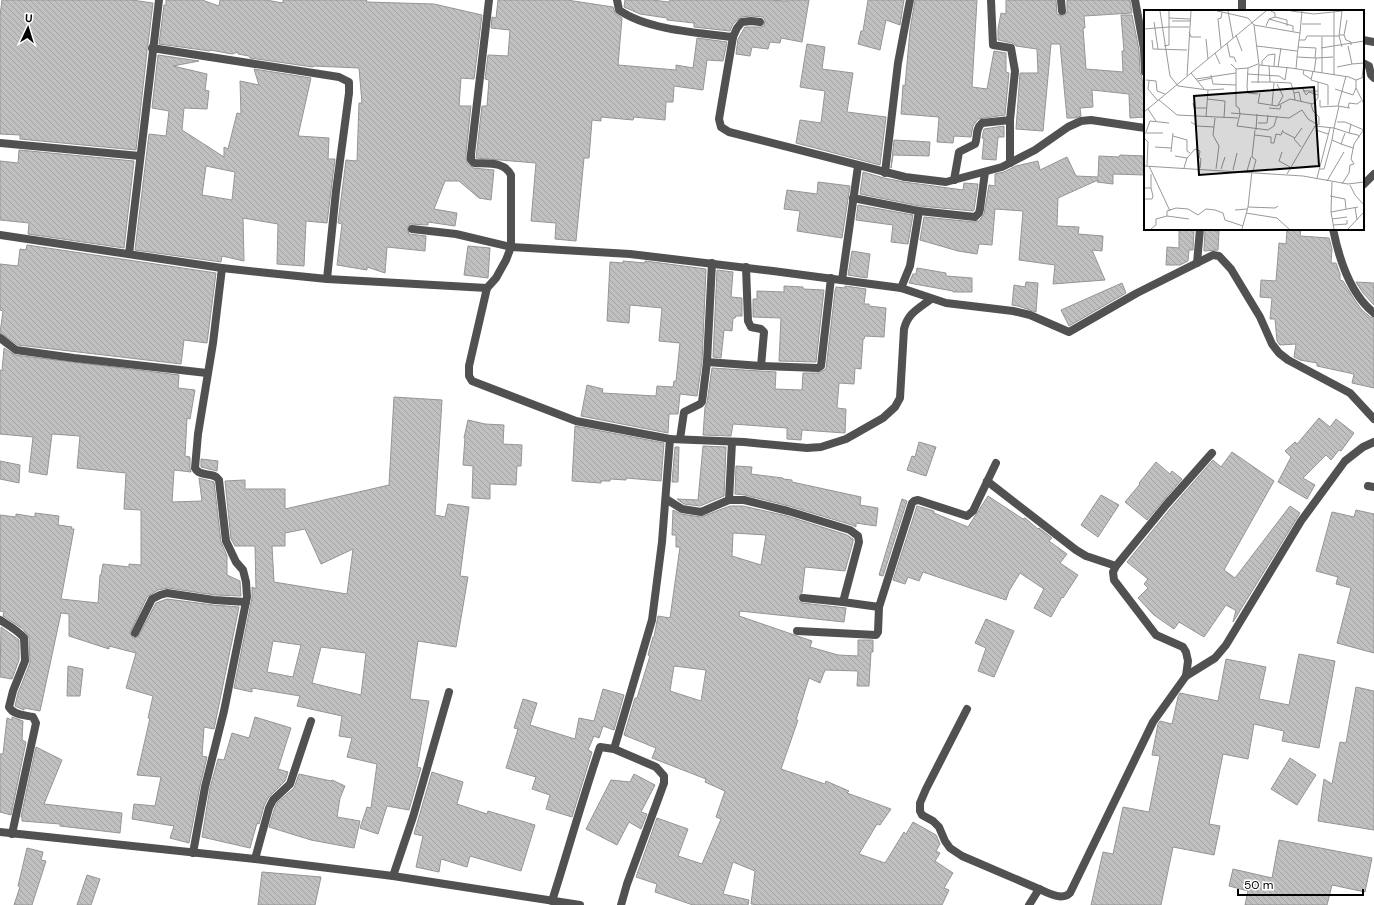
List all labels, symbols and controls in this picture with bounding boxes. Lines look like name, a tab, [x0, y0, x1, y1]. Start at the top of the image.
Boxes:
north arrow	[8, 8, 48, 48]
inset map	[1144, 10, 1364, 230]
text: U	[24, 11, 33, 25]
scale bar	[1238, 871, 1363, 897]
text: 50 m	[1244, 877, 1273, 893]

